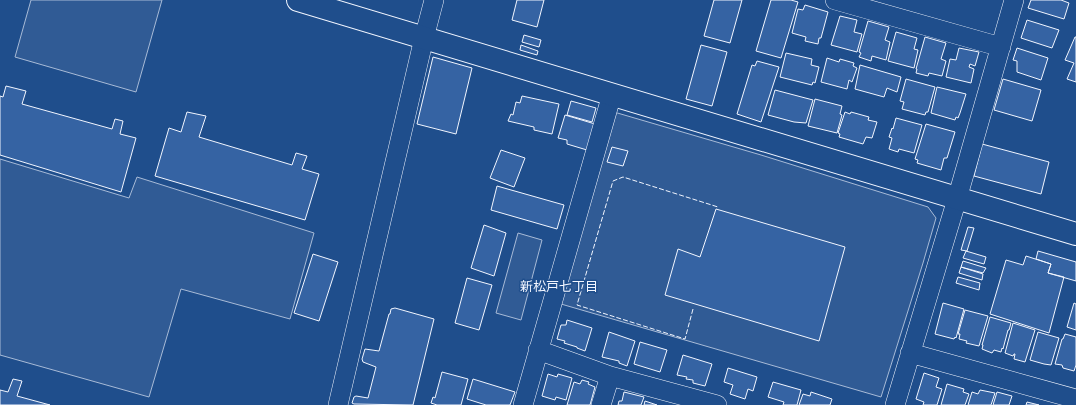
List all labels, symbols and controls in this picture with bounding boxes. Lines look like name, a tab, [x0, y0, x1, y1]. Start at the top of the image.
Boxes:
district label: 新松戸七丁目	[520, 279, 598, 295]

